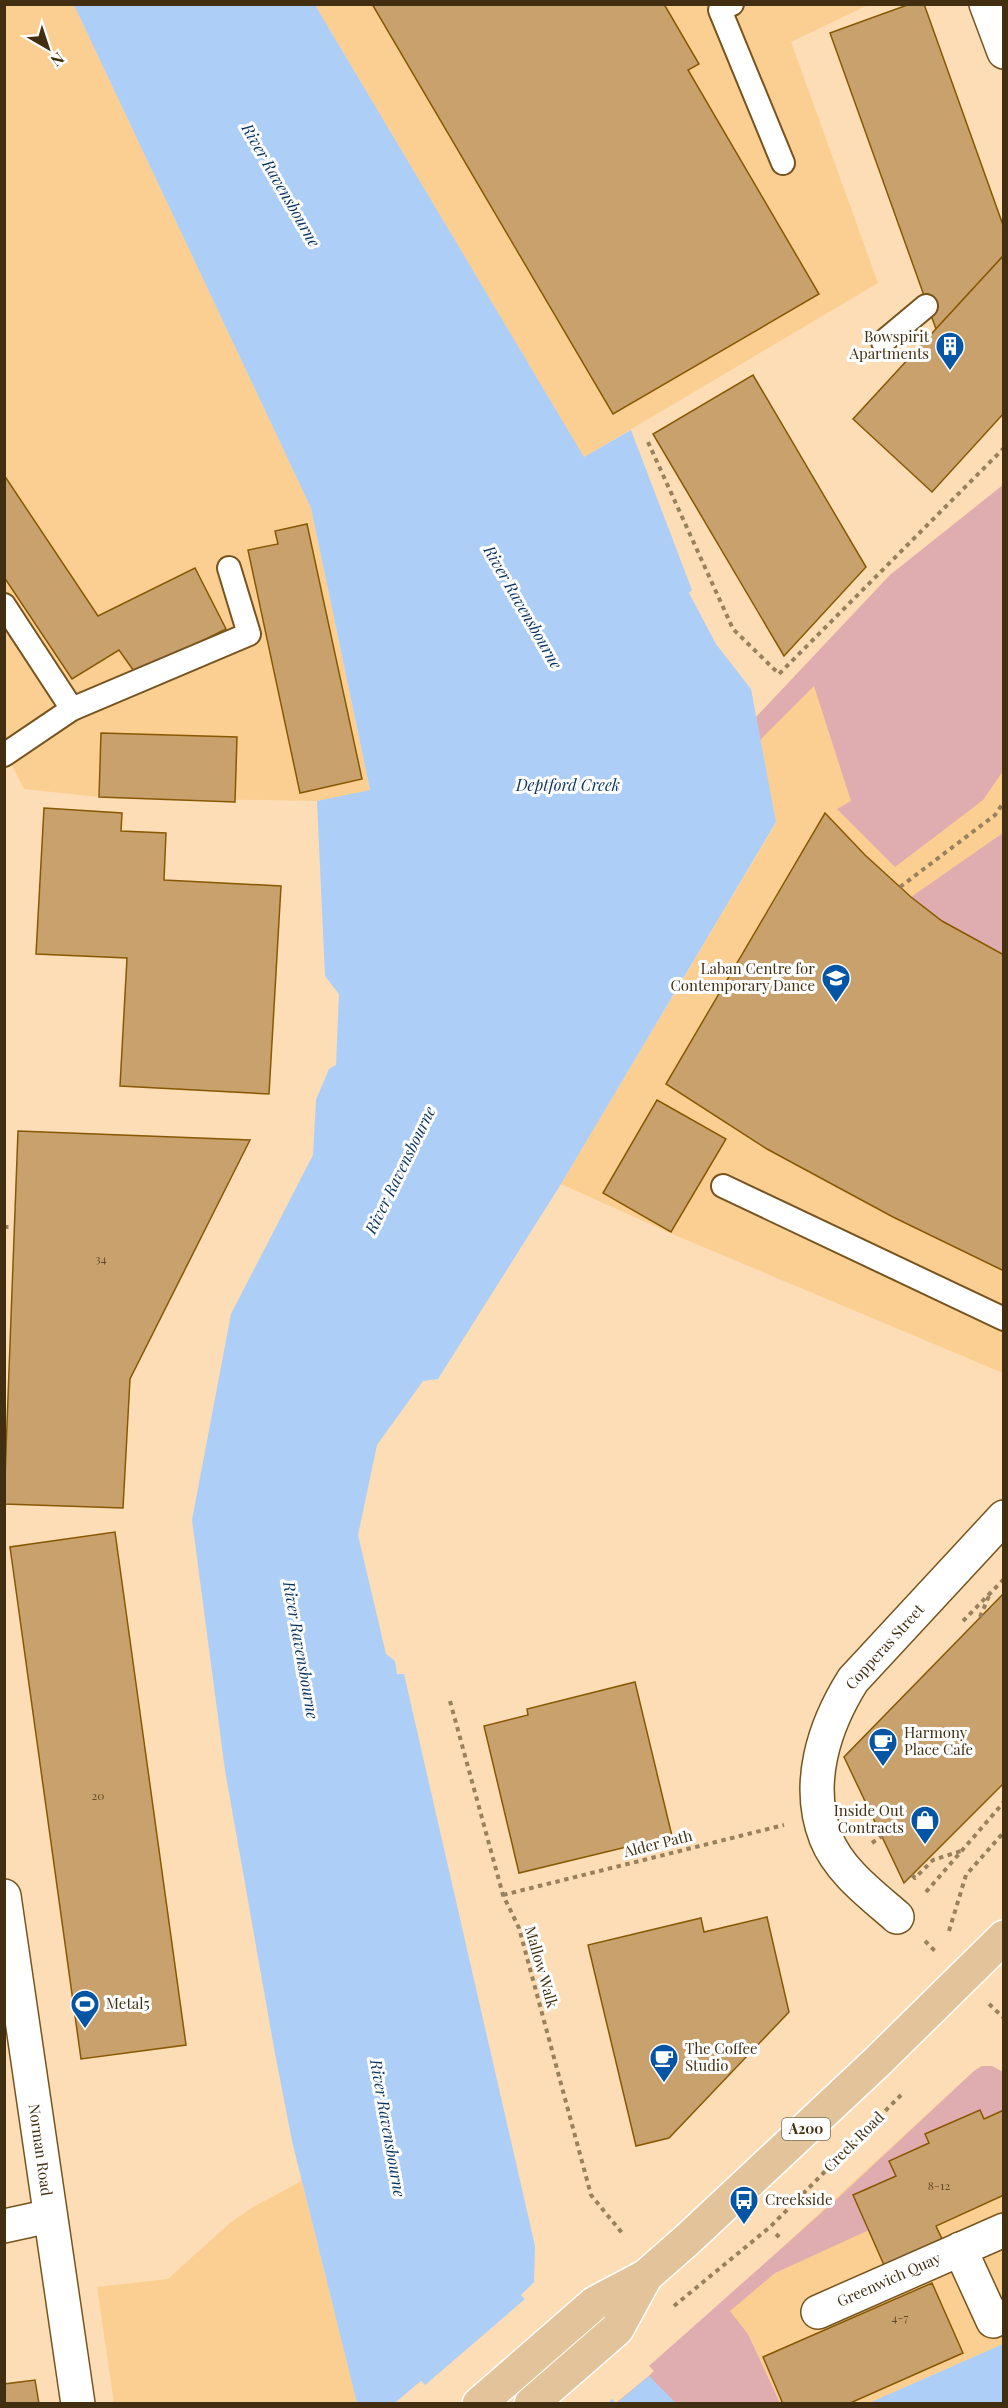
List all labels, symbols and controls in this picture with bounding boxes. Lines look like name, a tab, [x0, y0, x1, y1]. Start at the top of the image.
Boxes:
north arrow	[18, 18, 78, 78]
text: N	[46, 48, 69, 72]
water label: River Ravensbourne	[237, 118, 325, 250]
place label: Bowspirit Apartments	[848, 326, 930, 363]
building icon: Bowspirit Apartments	[934, 330, 966, 372]
water label: River Ravensbourne	[479, 540, 567, 672]
water label: Deptford Creek	[515, 774, 620, 795]
place label: Laban Centre for Contemporary Dance	[671, 958, 815, 995]
school or university icon: Laban Centre for Contemporary Dance	[820, 962, 852, 1004]
water label: River Ravensbourne	[359, 1102, 440, 1238]
house number: 34	[95, 1250, 107, 1266]
water label: River Ravensbourne	[279, 1578, 324, 1720]
street label: Copperas Street	[841, 1599, 928, 1693]
place label: Harmony Place Cafe	[904, 1722, 973, 1759]
cafe icon: Harmony Place Cafe	[867, 1726, 899, 1768]
house number: 20	[92, 1787, 104, 1803]
place label: Inside Out Contracts	[834, 1800, 905, 1837]
shop icon: Inside Out Contracts	[909, 1804, 941, 1846]
street label: Alder Path	[620, 1825, 694, 1861]
street label: Mallow Walk	[521, 1923, 563, 2011]
sports icon: Metal5	[69, 1988, 101, 2030]
place label: Metal5	[106, 1993, 150, 2013]
place label: The Coffee Studio	[685, 2038, 758, 2075]
cafe icon: The Coffee Studio	[648, 2042, 680, 2084]
water label: River Ravensbourne	[366, 2056, 411, 2198]
street label: Norman Road	[25, 2103, 57, 2197]
street label: Creek Road	[819, 2107, 888, 2176]
road number: A200	[782, 2118, 830, 2140]
house number: 8-12	[928, 2177, 950, 2193]
bus stop icon: Creekside	[728, 2184, 760, 2226]
place label: Creekside	[765, 2189, 833, 2209]
street label: Greenwich Quay	[834, 2247, 944, 2311]
house number: 4-7	[892, 2309, 909, 2325]

